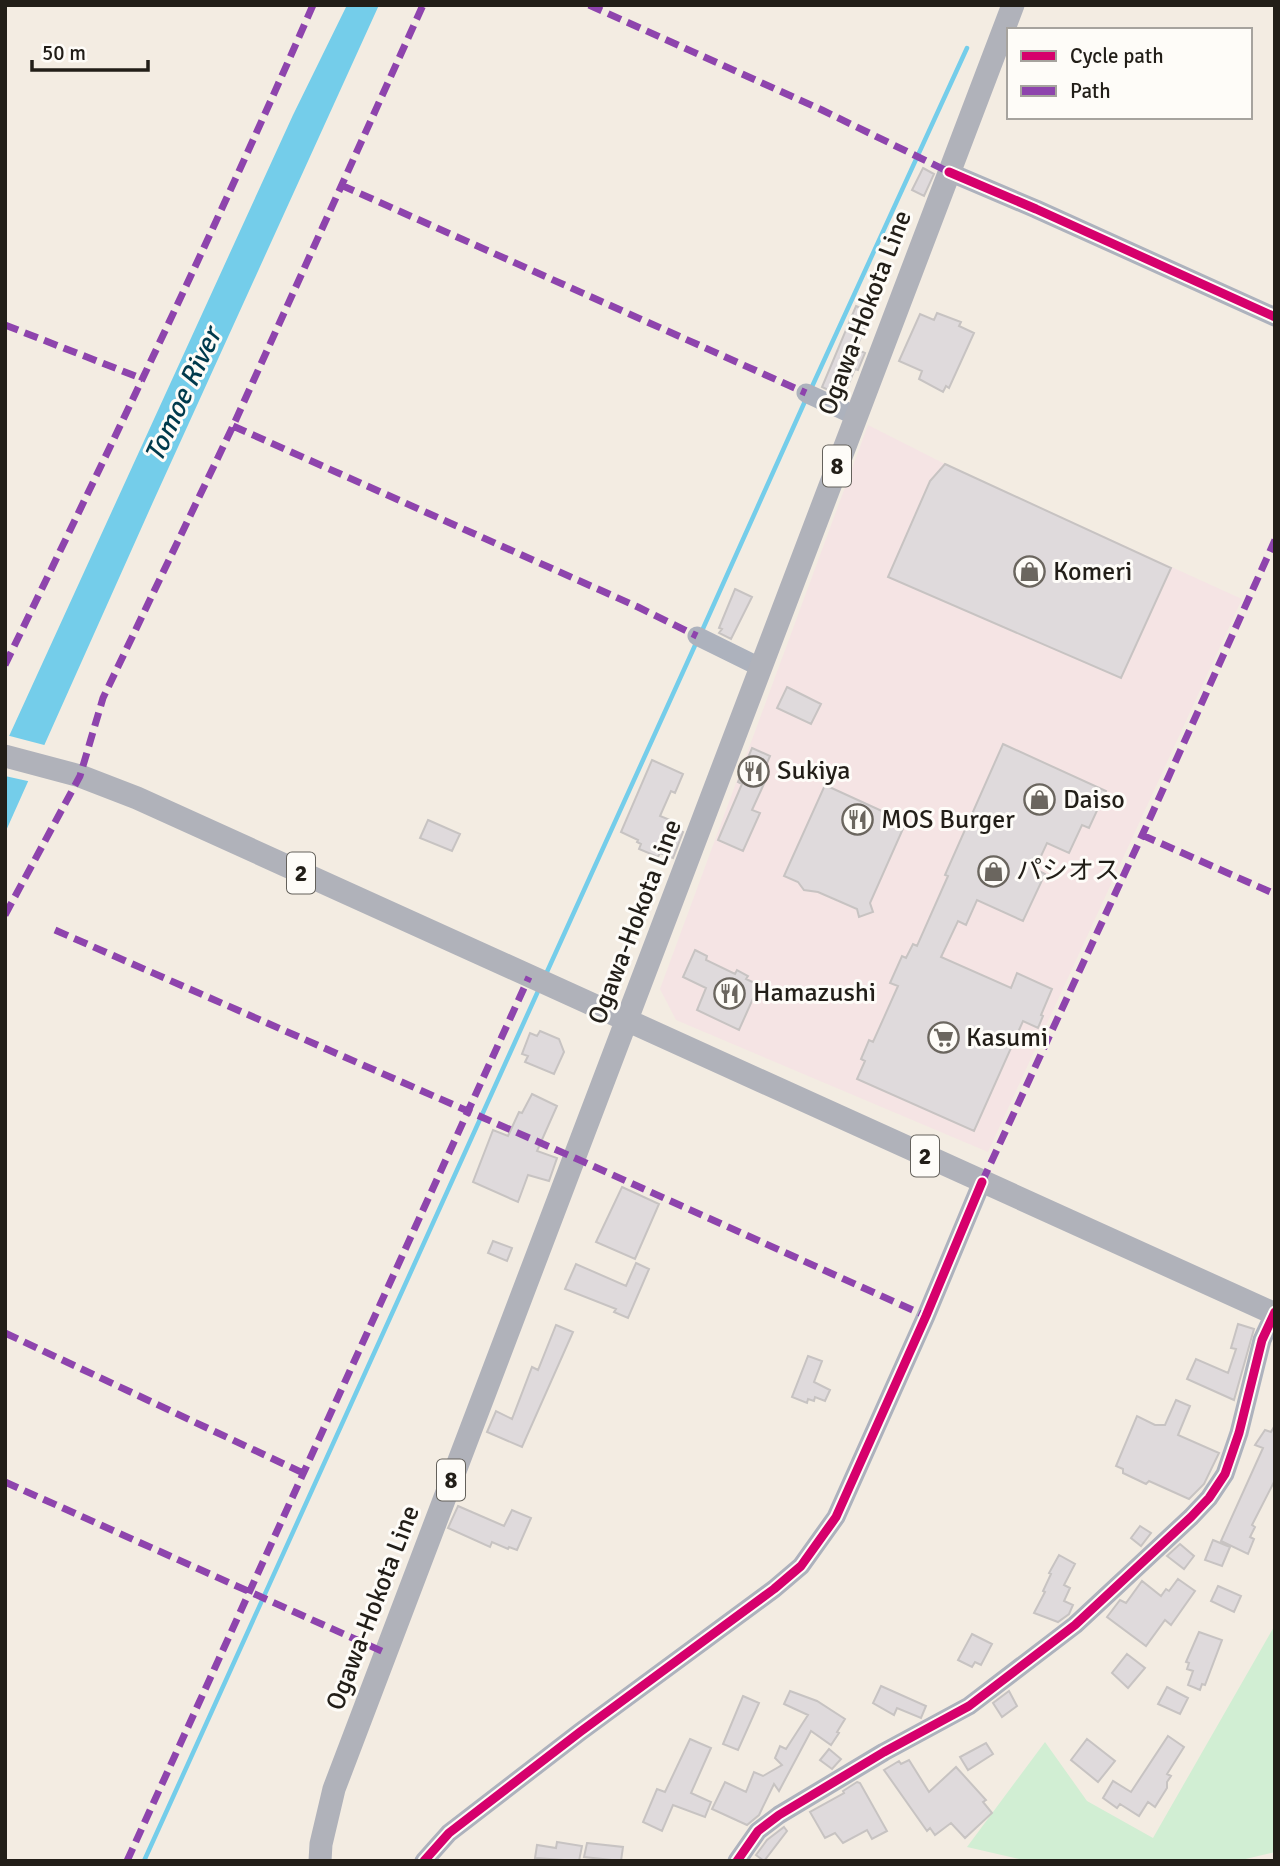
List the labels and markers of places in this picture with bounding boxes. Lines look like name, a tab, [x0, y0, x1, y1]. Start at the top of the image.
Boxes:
shop icon: Komeri	[1013, 555, 1047, 589]
place label: Komeri	[1053, 556, 1132, 588]
restaurant icon: Sukiya	[737, 754, 771, 788]
place label: Sukiya	[777, 755, 850, 787]
shop icon: Daiso	[1023, 783, 1057, 817]
place label: Daiso	[1063, 784, 1125, 816]
restaurant icon: MOS Burger	[841, 803, 875, 837]
place label: MOS Burger	[881, 804, 1015, 836]
shop icon: パシオス	[976, 854, 1010, 888]
place label: パシオス	[1016, 855, 1120, 887]
restaurant icon: Hamazushi	[713, 976, 747, 1010]
place label: Hamazushi	[753, 977, 876, 1009]
supermarket icon: Kasumi	[926, 1021, 960, 1055]
place label: Kasumi	[966, 1022, 1048, 1054]

